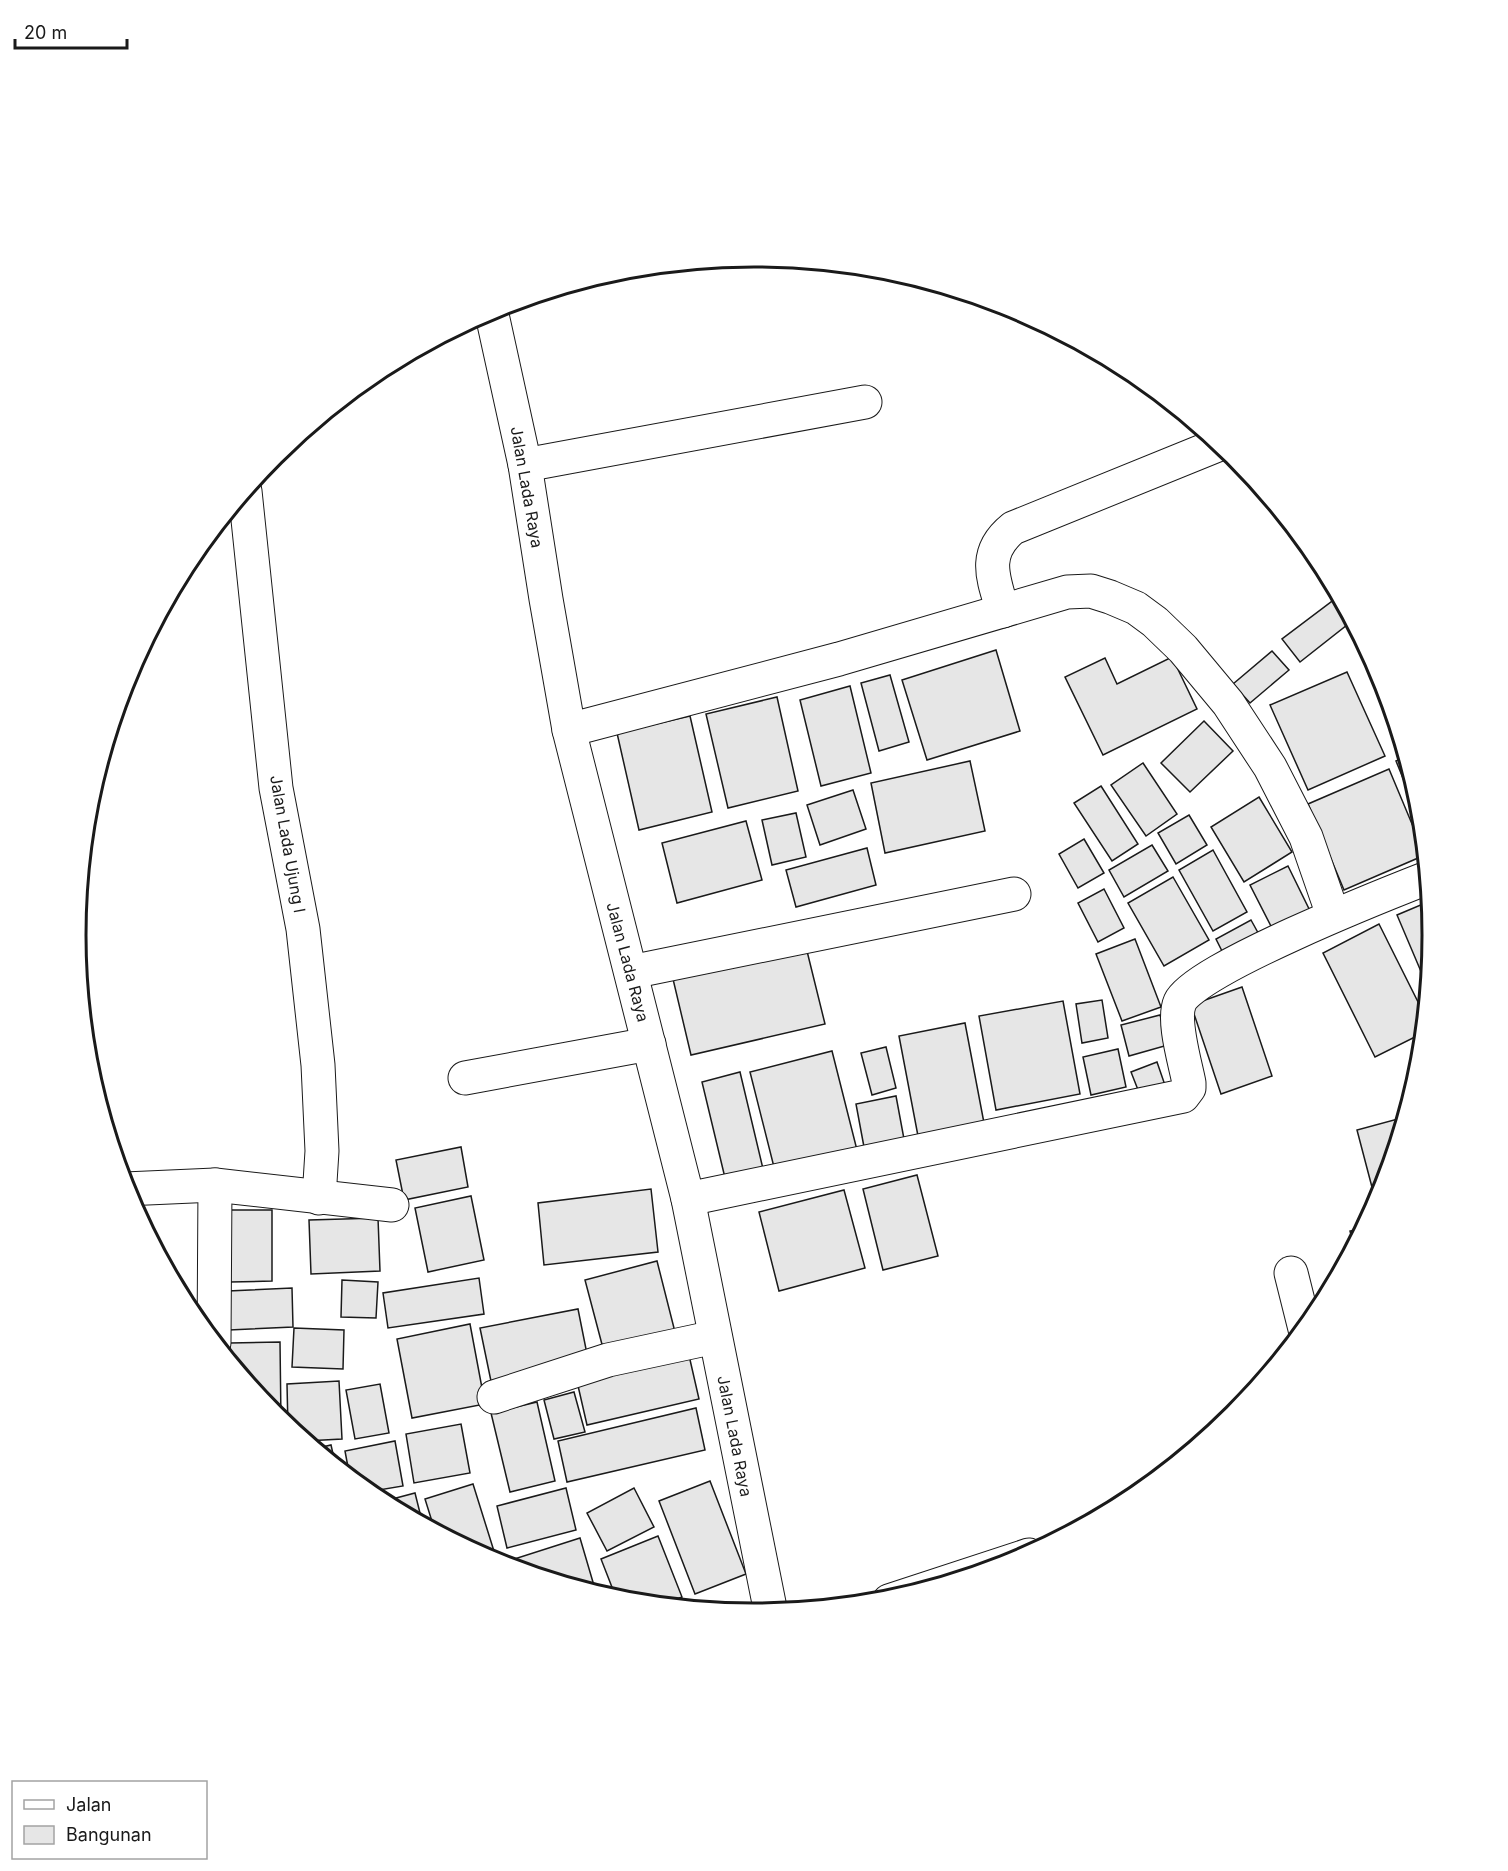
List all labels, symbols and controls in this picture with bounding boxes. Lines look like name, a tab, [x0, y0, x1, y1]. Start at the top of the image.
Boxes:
scale bar	[15, 12, 128, 50]
text: 20 m	[24, 22, 67, 43]
street label: Jalan Lada Raya	[506, 425, 548, 549]
street label: Jalan Lada Ujung I	[266, 774, 310, 914]
street label: Jalan Lada Raya	[602, 900, 654, 1024]
street label: Jalan Lada Raya	[713, 1374, 757, 1498]
legend	[12, 1781, 207, 1859]
text: Jalan	[66, 1794, 111, 1815]
text: Bangunan	[66, 1824, 152, 1845]

